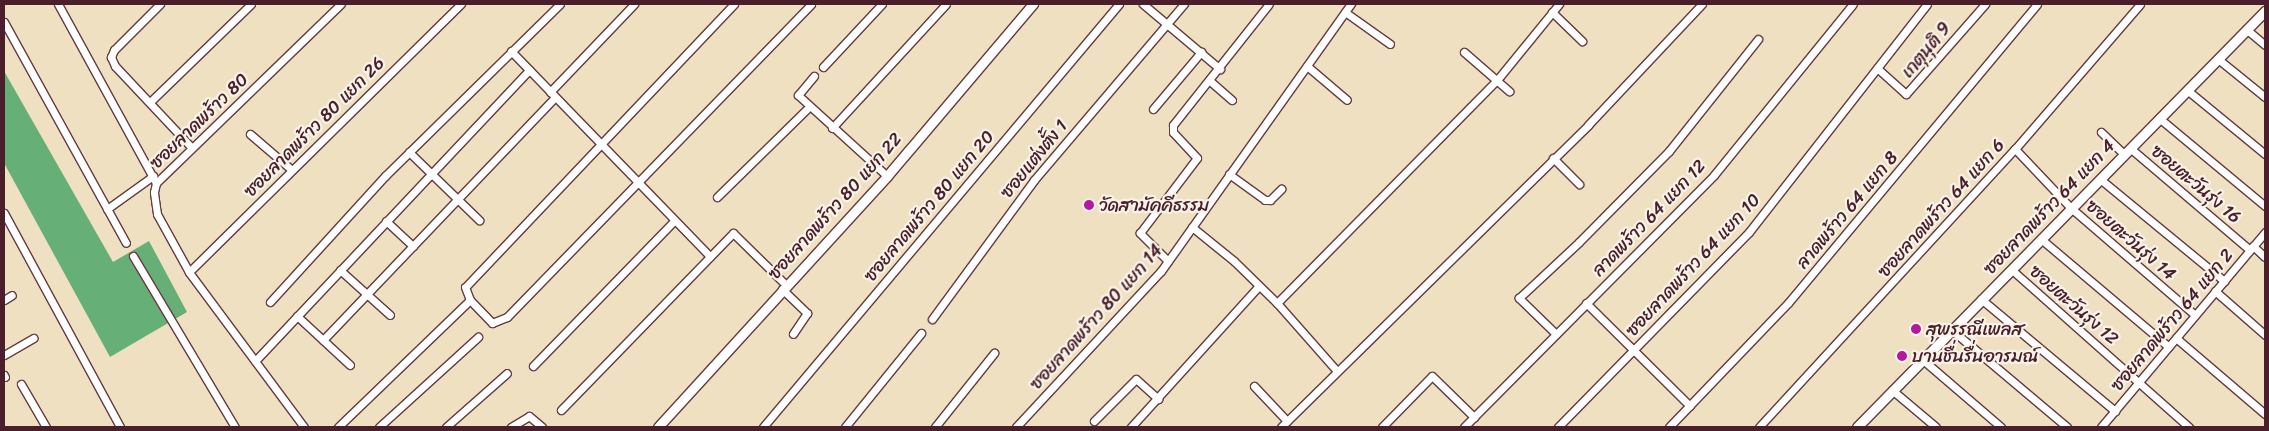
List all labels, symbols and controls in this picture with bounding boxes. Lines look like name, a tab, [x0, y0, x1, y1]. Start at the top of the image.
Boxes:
street label: เกตุนุติ 9	[1897, 18, 1955, 82]
street label: ซอยลาดพร้าว 80 แยก 26	[239, 52, 389, 202]
street label: ซอยลาดพร้าว 80	[145, 69, 253, 173]
street label: ซอยแต่งตั้ง 1	[996, 115, 1072, 203]
street label: ซอยลาดพร้าว 80 แยก 20	[859, 126, 999, 286]
street label: ซอยลาดพร้าว 80 แยก 22	[763, 128, 907, 284]
street label: ซอยลาดพร้าว 64 แยก 6	[1873, 134, 2009, 282]
street label: ซอยลาดพร้าว 64 แยก 4	[1979, 135, 2119, 279]
street label: ซอยตะวันรุ่ง 16	[2147, 140, 2245, 228]
street label: ลาดพร้าว 64 แยก 8	[1792, 147, 1902, 273]
street label: ลาดพร้าว 64 แยก 12	[1588, 155, 1710, 281]
street label: ซอยลาดพร้าว 64 แยก 10	[1621, 189, 1765, 341]
place label: วัดสามัคคีธรรม	[1099, 194, 1209, 216]
street label: ซอยตะวันรุ่ง 14	[2082, 195, 2180, 285]
marker: วัดสามัคคีธรรม	[1083, 199, 1095, 211]
street label: ซอยลาดพร้าว 80 แยก 14	[1025, 240, 1167, 394]
street label: ซอยลาดพร้าว 64 แยก 2	[2106, 245, 2238, 395]
street label: ซอยตะวันรุ่ง 12	[2025, 260, 2123, 350]
place label: สุพรรณีเพลส	[1926, 318, 2023, 340]
marker: สุพรรณีเพลส	[1910, 323, 1922, 335]
place label: บานชื่นรื่นอารมณ์	[1912, 345, 2038, 367]
marker: บานชื่นรื่นอารมณ์	[1896, 350, 1908, 362]

